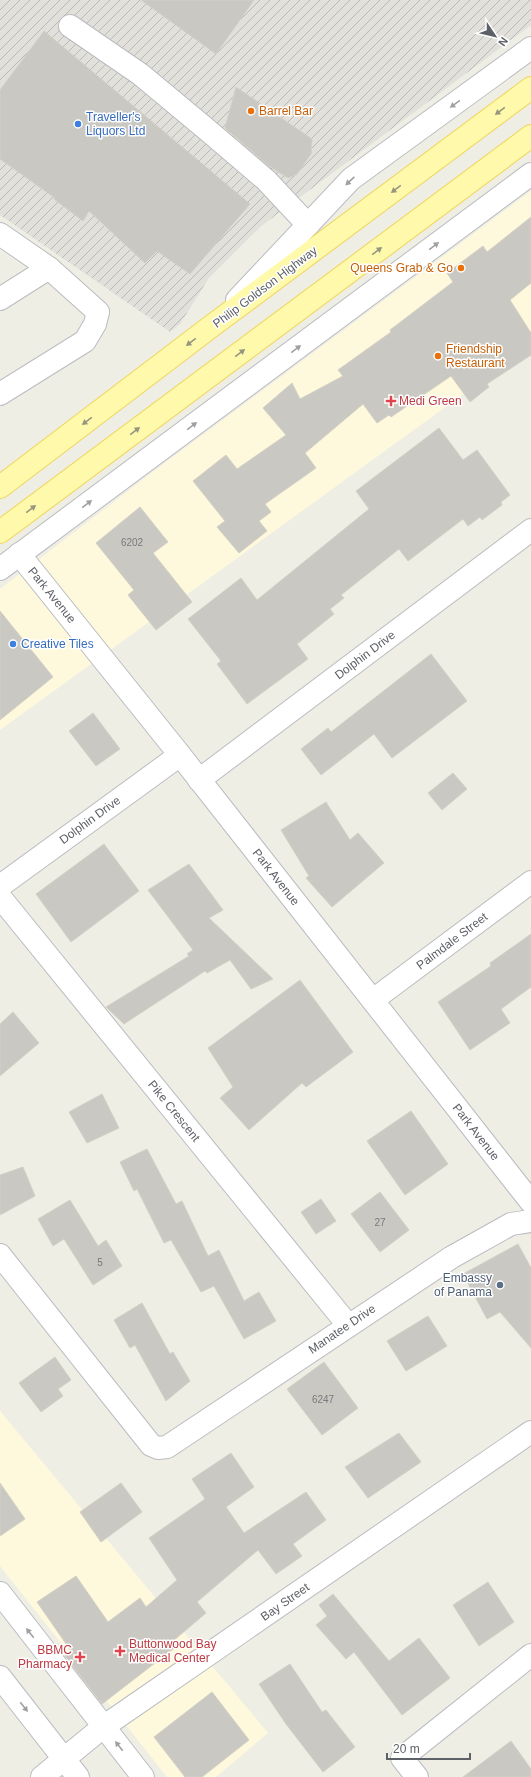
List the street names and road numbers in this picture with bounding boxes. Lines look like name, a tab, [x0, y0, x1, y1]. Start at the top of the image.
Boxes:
street label: Philip Goldson Highway	[210, 243, 320, 331]
street label: Park Avenue	[25, 564, 79, 626]
street label: Dolphin Drive	[332, 628, 398, 682]
street label: Dolphin Drive	[57, 793, 124, 847]
street label: Park Avenue	[250, 846, 303, 908]
street label: Palmdale Street	[414, 909, 491, 972]
street label: Pike Crescent	[145, 1078, 203, 1145]
street label: Park Avenue	[450, 1101, 503, 1163]
street label: Manatee Drive	[306, 1301, 379, 1357]
street label: Bay Street	[258, 1580, 313, 1624]

